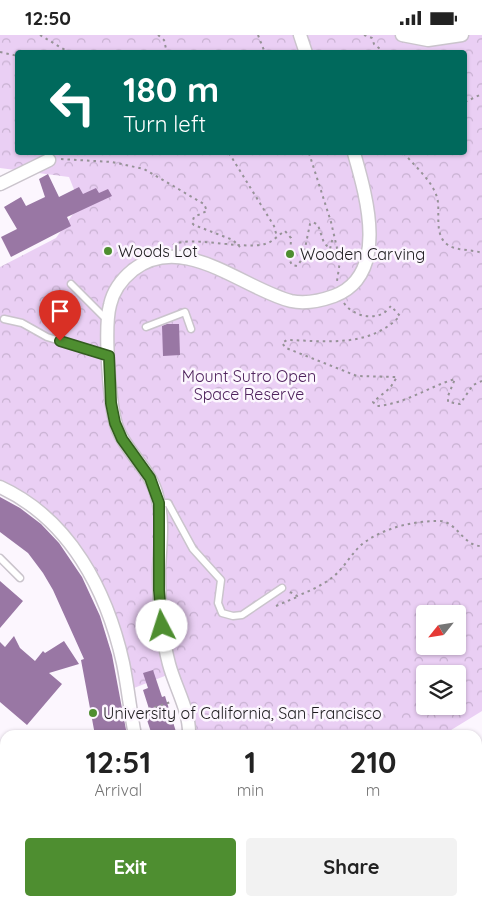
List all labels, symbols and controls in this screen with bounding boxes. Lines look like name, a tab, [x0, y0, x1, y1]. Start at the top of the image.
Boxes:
text: 12:50	[25, 6, 71, 30]
text: 180 m	[123, 67, 219, 111]
icon: left	[40, 70, 105, 135]
text: Turn left	[123, 110, 206, 138]
place label: Woods Lot	[118, 241, 198, 261]
place label: Wooden Carving	[300, 244, 425, 264]
marker: Woods Lot	[102, 245, 114, 257]
marker: Wooden Carving	[284, 248, 296, 260]
pin	[39, 290, 81, 341]
icon: arrive	[46, 297, 74, 325]
park label: Mount Sutro Open Space Reserve	[182, 366, 316, 404]
position arrow	[135, 599, 187, 651]
north arrow	[416, 605, 466, 655]
map controls	[416, 605, 466, 715]
button: layers	[416, 665, 466, 715]
place label: University of California, San Francisco	[103, 703, 382, 723]
marker: University of California, San Francisco	[87, 707, 99, 719]
text: 12:51	[85, 743, 151, 781]
text: 1	[245, 743, 256, 781]
text: 210	[349, 743, 397, 781]
text: Arrival	[94, 780, 142, 800]
text: min	[237, 780, 264, 800]
text: m	[366, 780, 380, 800]
button: Exit	[25, 838, 236, 896]
button: Share	[246, 838, 457, 896]

